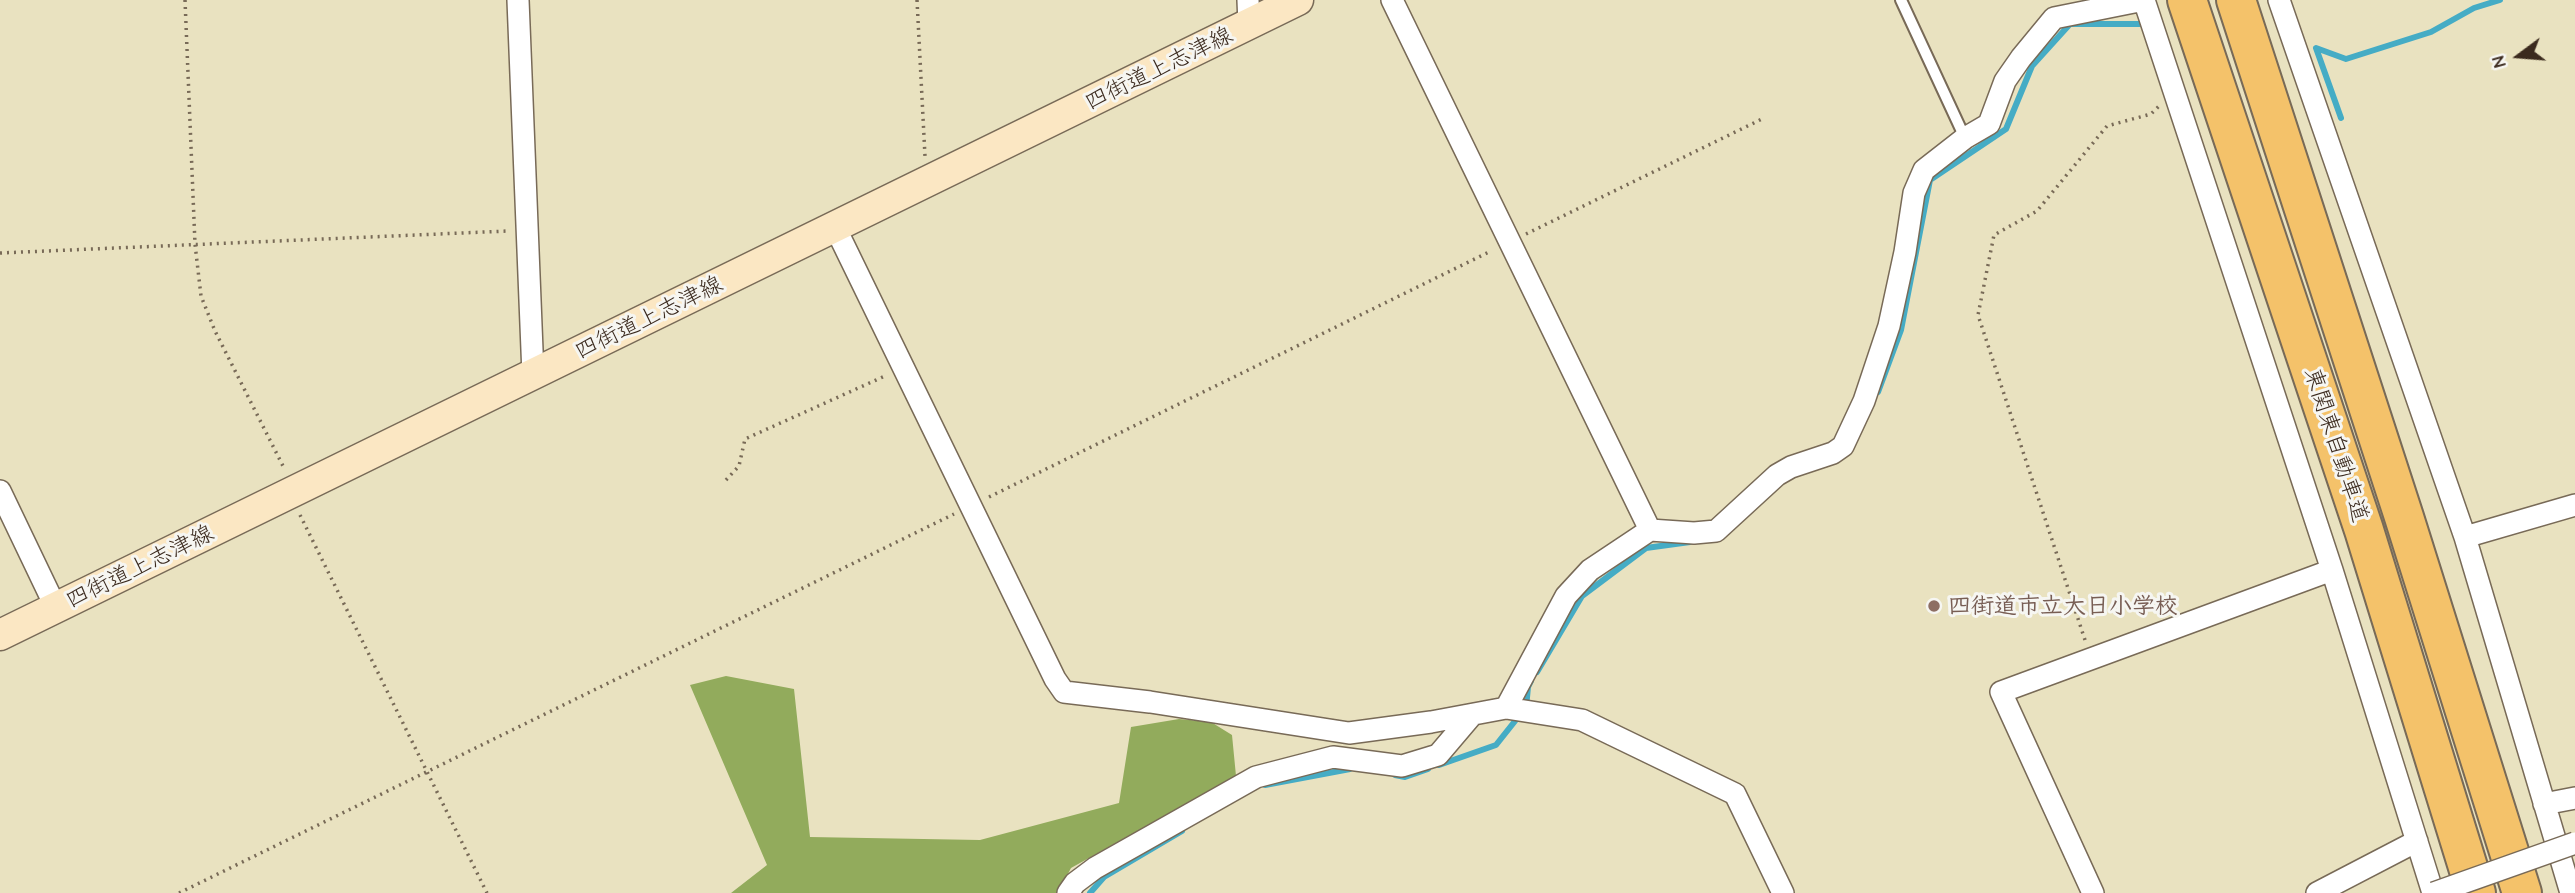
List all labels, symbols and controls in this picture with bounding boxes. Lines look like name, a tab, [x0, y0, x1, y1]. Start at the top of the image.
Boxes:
street label: 四街道上志津線	[1081, 21, 1237, 117]
north arrow	[2484, 21, 2554, 91]
text: N	[2487, 53, 2511, 71]
street label: 四街道上志津線	[571, 270, 727, 366]
street label: 東関東自動車道	[2298, 364, 2374, 526]
street label: 四街道上志津線	[62, 519, 218, 615]
place label: 四街道市立大日小学校	[1948, 592, 2178, 620]
marker: 四街道市立大日小学校	[1926, 598, 1942, 614]

